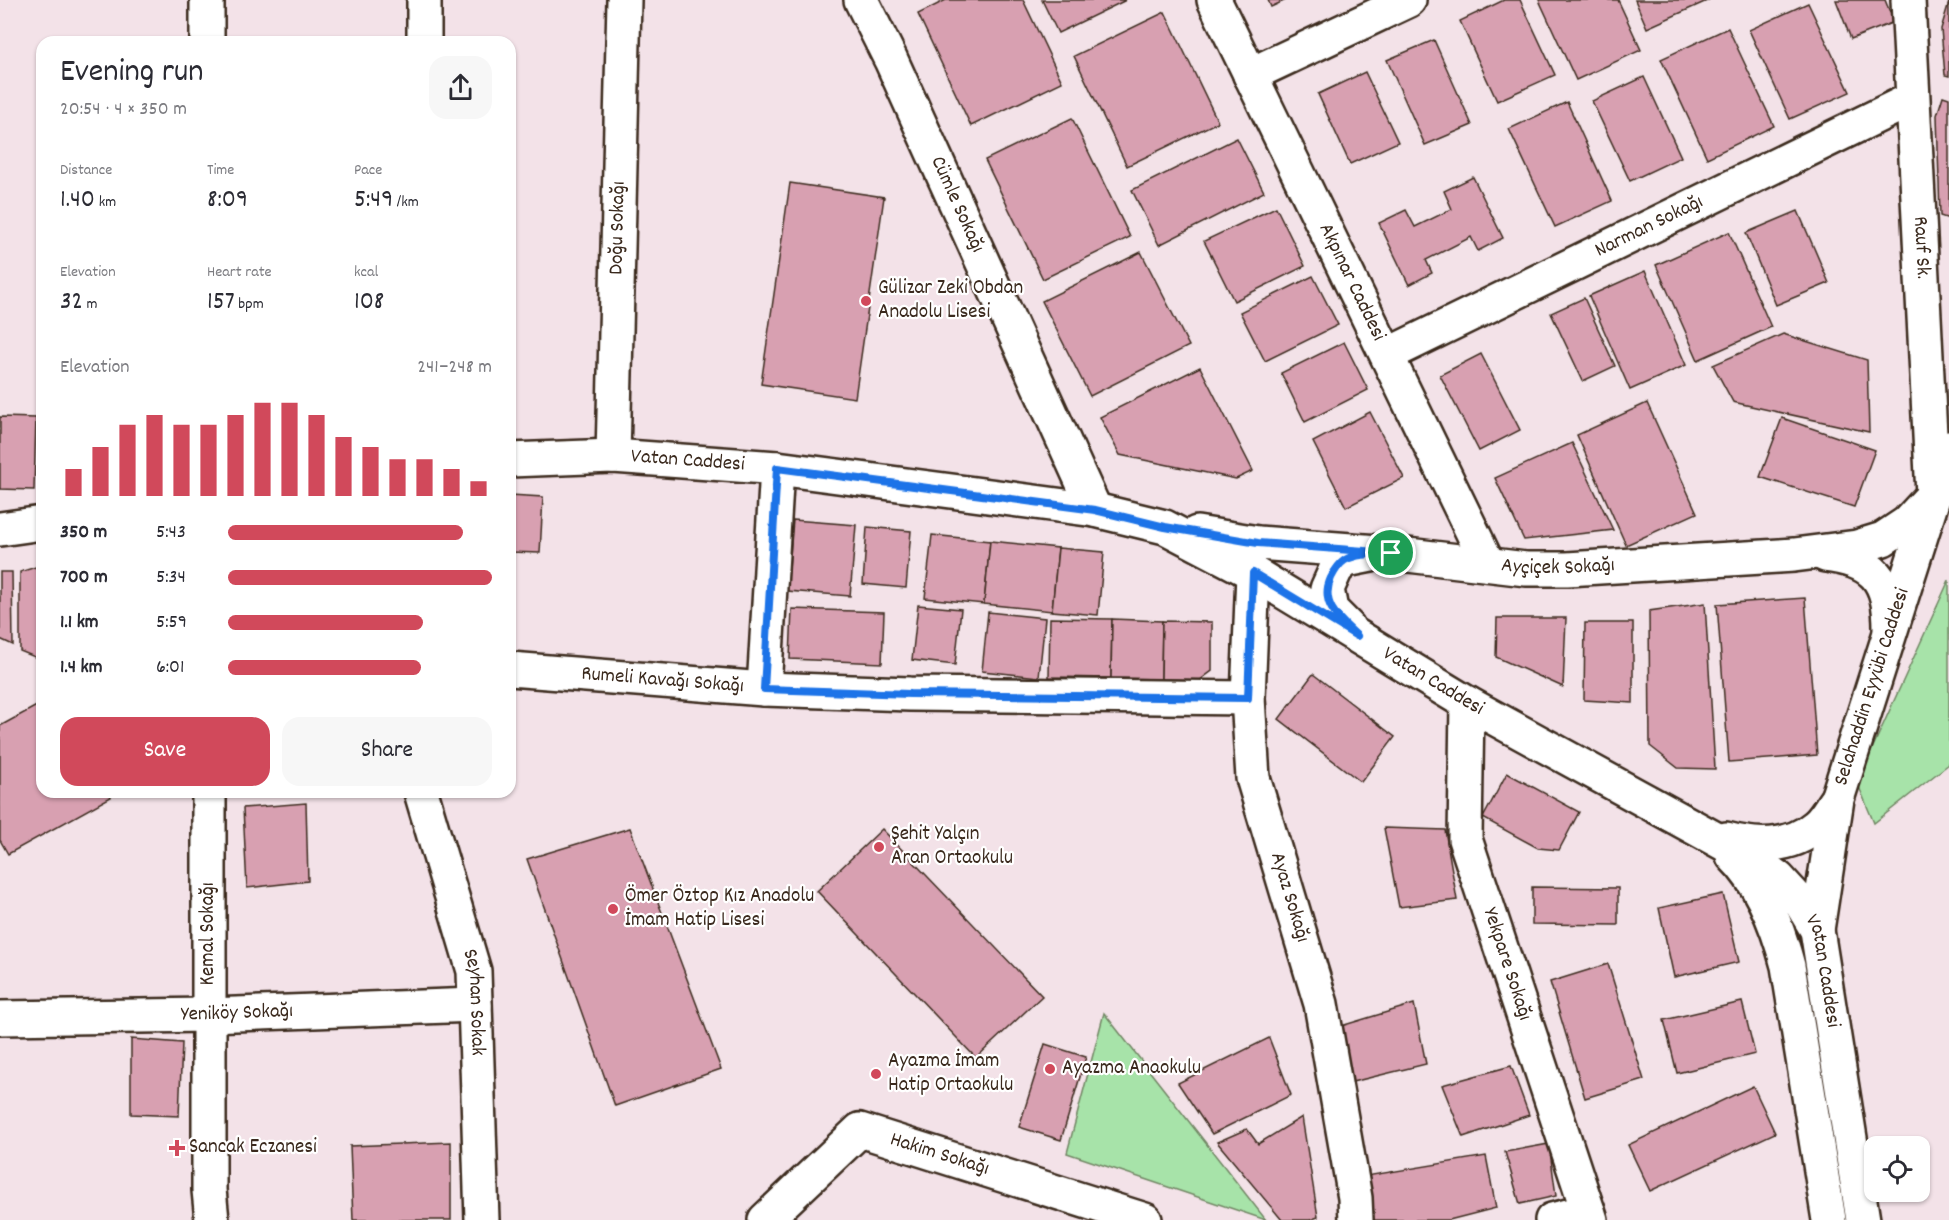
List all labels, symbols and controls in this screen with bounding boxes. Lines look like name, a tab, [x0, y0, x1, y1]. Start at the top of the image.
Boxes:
text: Evening run	[60, 50, 204, 97]
button: share	[429, 56, 492, 119]
text: 20:54 · 4 × 350 m	[60, 96, 187, 124]
street label: Cümle Sokağı	[922, 152, 992, 258]
text: Distance	[60, 159, 112, 182]
text: Time	[207, 159, 234, 182]
text: Pace	[354, 159, 382, 182]
street label: Doğu Sokağı	[602, 181, 635, 275]
text: 1.40	[60, 182, 95, 219]
text: 8:09	[207, 182, 248, 219]
text: 5:49	[354, 182, 393, 219]
street label: Narman Sokağı	[1590, 188, 1709, 266]
text: km	[95, 191, 116, 214]
text: /km	[393, 191, 419, 214]
street label: Rauf Sk.	[1904, 216, 1937, 280]
street label: Akpınar Caddesi	[1310, 218, 1393, 347]
text: Elevation	[60, 261, 116, 284]
text: Heart rate	[207, 261, 272, 284]
text: kcal	[354, 261, 378, 284]
place label: Gülizar Zeki Obdan Anadolu Lisesi	[878, 274, 1023, 328]
text: 32	[60, 284, 83, 321]
text: 157	[207, 284, 235, 321]
text: 108	[354, 284, 384, 321]
text: m	[83, 293, 98, 316]
text: bpm	[235, 293, 264, 316]
marker: Gülizar Zeki Obdan Anadolu Lisesi	[859, 294, 873, 308]
text: Elevation	[60, 354, 130, 382]
text: 241–248 m	[417, 354, 492, 382]
street label: Vatan Caddesi	[630, 442, 746, 481]
text: 350 m	[60, 519, 107, 547]
text: 5:43	[156, 519, 186, 547]
pin	[1365, 527, 1416, 578]
icon: arrive	[1374, 536, 1407, 569]
street label: Ayçiçek Sokağı	[1499, 551, 1616, 584]
text: 700 m	[60, 564, 108, 592]
text: 5:34	[156, 564, 186, 592]
street label: Selahaddin Eyyübi Caddesi	[1827, 584, 1918, 790]
text: 1.1 km	[60, 609, 99, 637]
text: 5:59	[156, 609, 187, 637]
street label: Vatan Caddesi	[1376, 640, 1489, 724]
text: 1.4 km	[60, 654, 103, 682]
text: 6:01	[156, 654, 184, 682]
street label: Rumeli Kavağı Sokağı	[580, 660, 745, 702]
button: Save	[60, 717, 270, 786]
button: Share	[282, 717, 492, 786]
place label: Şehit Yalçın Aran Ortaokulu	[891, 820, 1013, 874]
marker: Şehit Yalçın Aran Ortaokulu	[872, 840, 886, 854]
street label: Ayaz Sokağı	[1261, 849, 1317, 946]
street label: Kemal Sokağı	[194, 882, 224, 986]
place label: Ömer Öztop Kız Anadolu İmam Hatip Lisesi	[625, 882, 814, 936]
marker: Ömer Öztop Kız Anadolu İmam Hatip Lisesi	[606, 902, 620, 916]
street label: Yekpare Sokağı	[1474, 904, 1539, 1025]
street label: Vatan Caddesi	[1796, 909, 1847, 1030]
street label: Seyhan Sokak	[453, 946, 492, 1056]
street label: Yeniköy Sokağı	[181, 997, 293, 1030]
place label: Ayazma İmam Hatip Ortaokulu	[888, 1047, 1013, 1101]
place label: Ayazma Anaokulu	[1062, 1054, 1201, 1084]
marker: Ayazma Anaokulu	[1043, 1062, 1057, 1076]
marker: Ayazma İmam Hatip Ortaokulu	[869, 1067, 883, 1081]
street label: Hakim Sokağı	[886, 1125, 993, 1185]
place label: Sancak Eczanesi	[189, 1133, 317, 1163]
map controls	[1864, 1136, 1930, 1202]
button: locate	[1864, 1136, 1930, 1202]
marker: Sancak Eczanesi	[170, 1141, 184, 1155]

